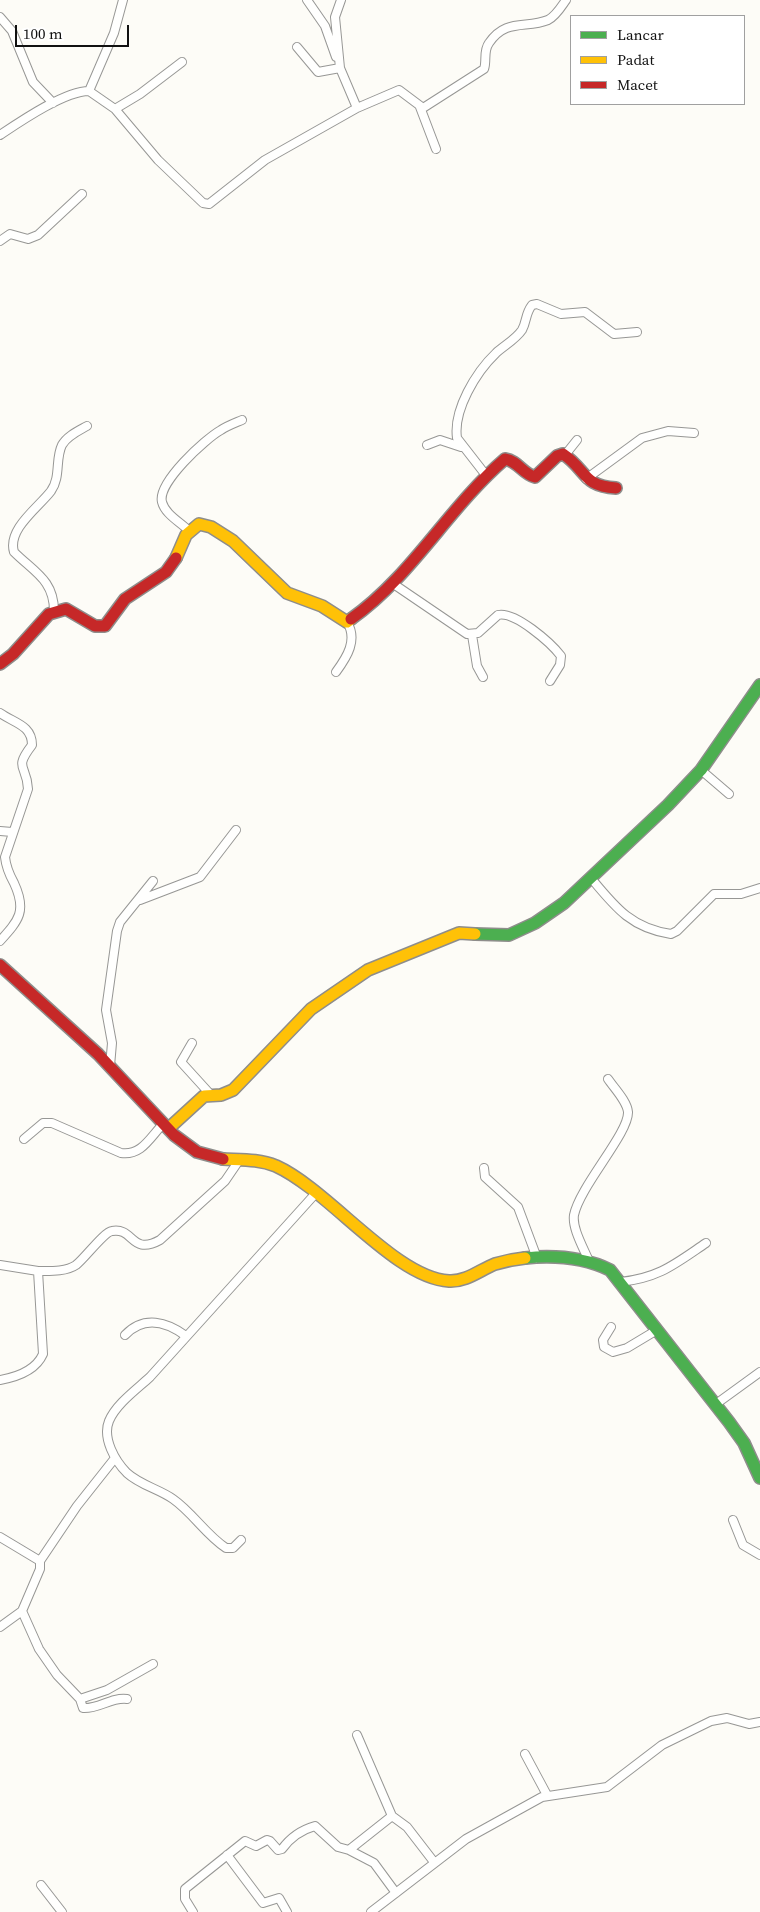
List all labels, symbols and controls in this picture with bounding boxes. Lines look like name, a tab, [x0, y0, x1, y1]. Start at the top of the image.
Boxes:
scale bar	[18, 15, 131, 47]
legend	[570, 15, 745, 105]
text: 100 m	[23, 23, 63, 44]
text: Lancar	[617, 24, 664, 45]
text: Padat	[617, 49, 654, 70]
text: Macet	[617, 74, 658, 95]

